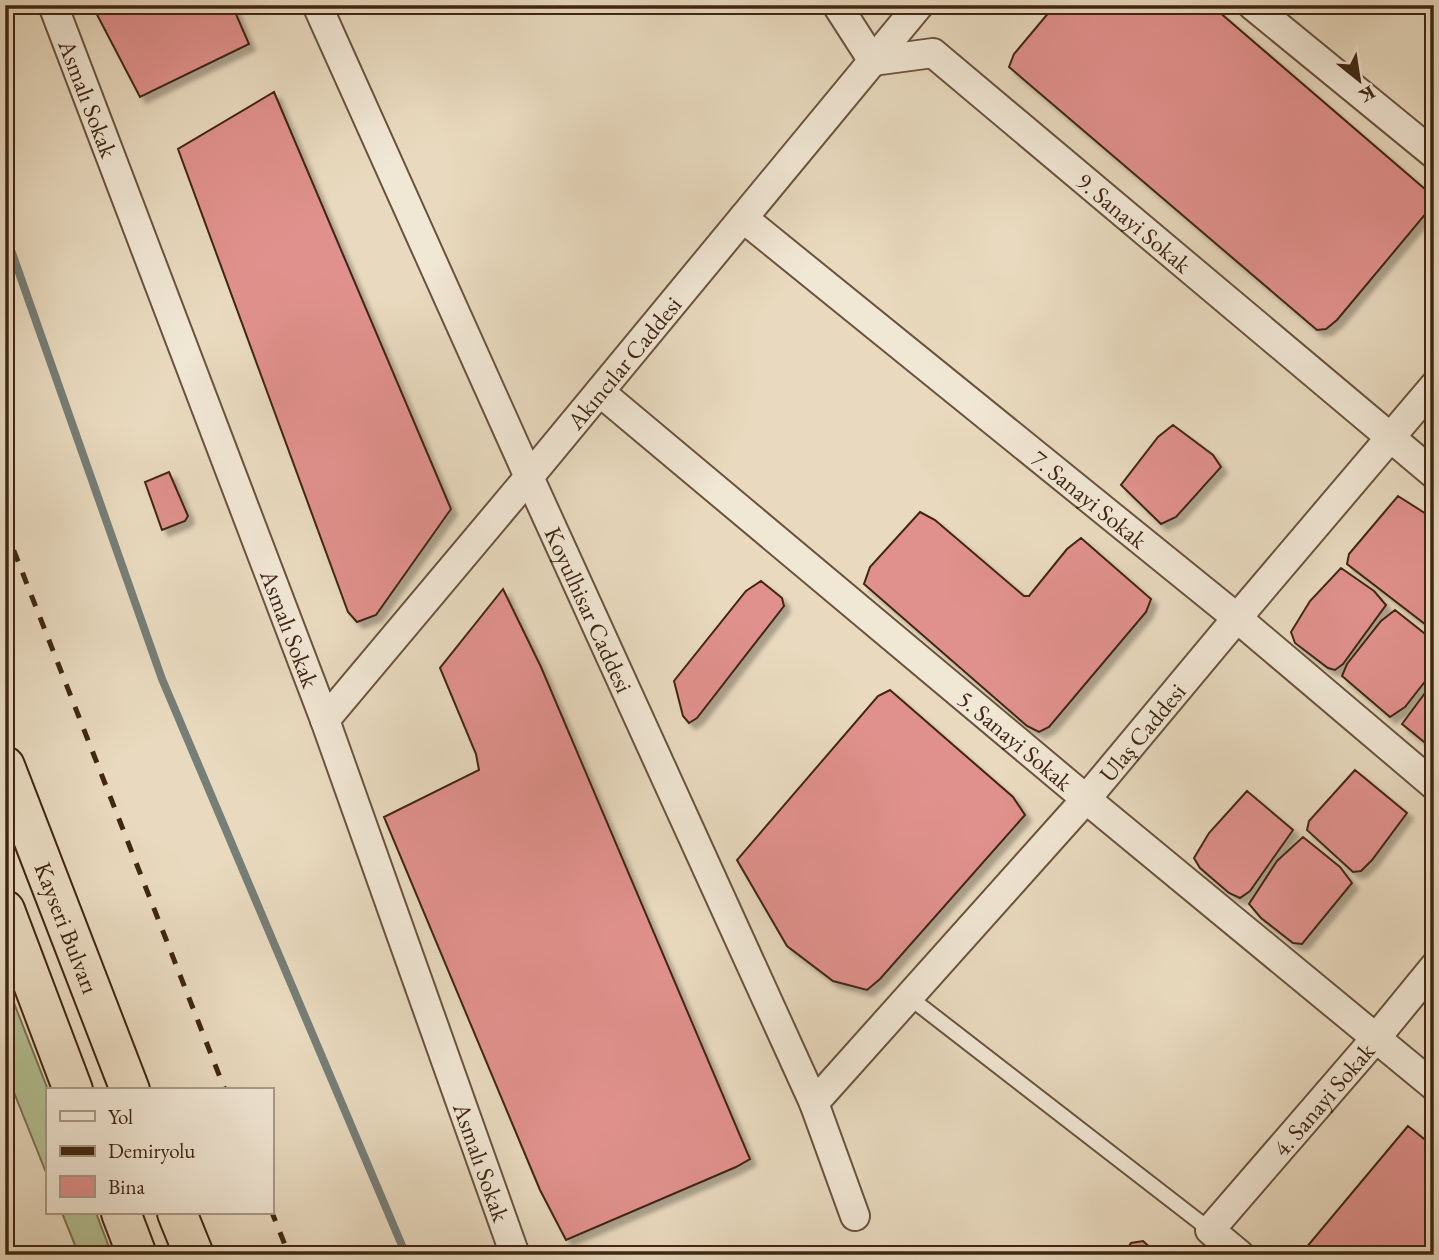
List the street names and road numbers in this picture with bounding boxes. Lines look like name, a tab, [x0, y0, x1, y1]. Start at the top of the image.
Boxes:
street label: Asmalı Sokak	[52, 34, 125, 163]
street label: 9. Sanayi Sokak	[1070, 165, 1199, 280]
street label: Akıncılar Caddesi	[559, 289, 688, 436]
street label: 7. Sanayi Sokak	[1025, 442, 1155, 555]
street label: Koyulhisar Caddesi	[538, 522, 641, 697]
street label: Asmalı Sokak	[253, 564, 327, 693]
street label: Ulaş Caddesi	[1092, 676, 1192, 788]
street label: 5. Sanayi Sokak	[952, 683, 1080, 798]
street label: Kayseri Bulvarı	[28, 857, 107, 998]
street label: 4. Sanayi Sokak	[1265, 1035, 1381, 1163]
street label: Asmalı Sokak	[446, 1097, 518, 1226]

